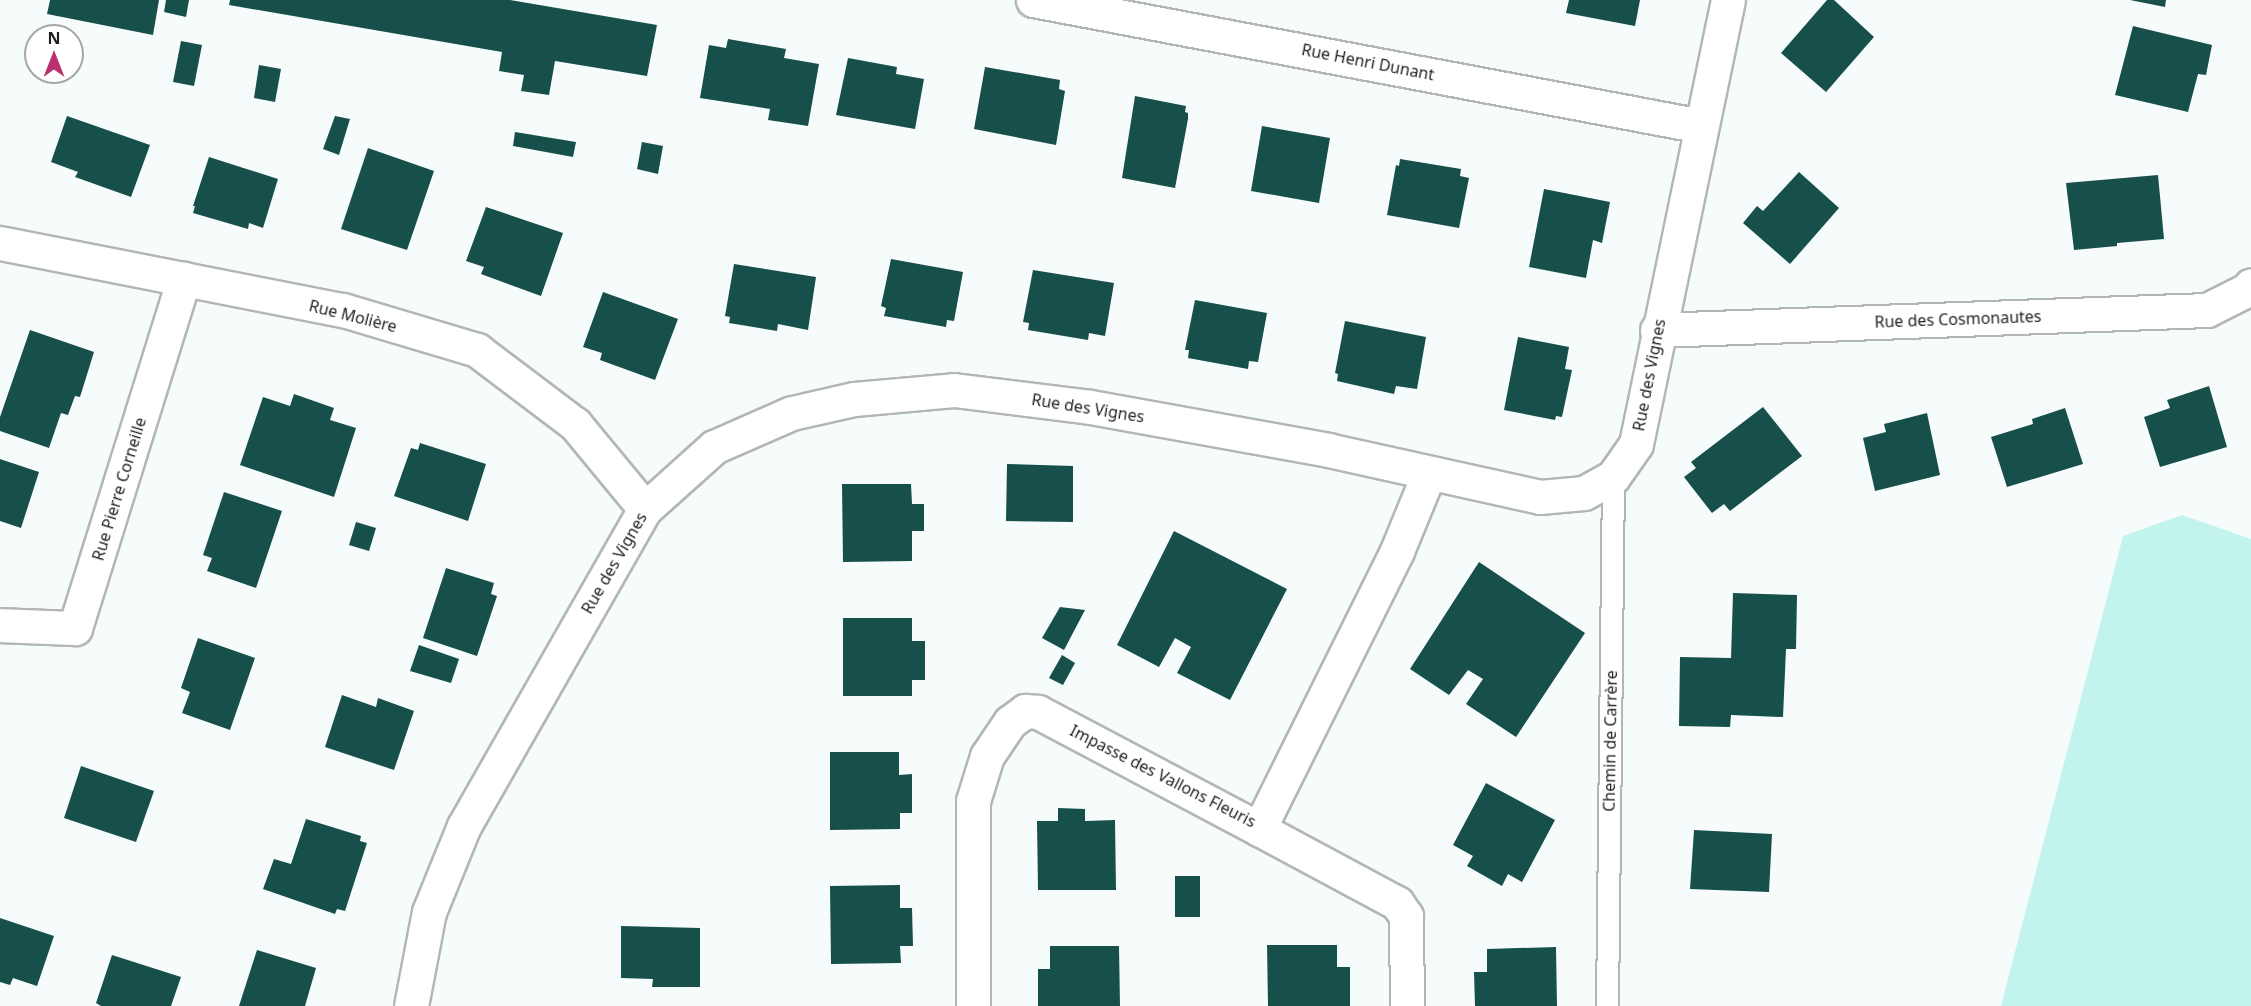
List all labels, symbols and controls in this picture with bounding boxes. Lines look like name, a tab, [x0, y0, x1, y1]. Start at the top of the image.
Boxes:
north arrow	[24, 24, 84, 84]
text: N	[47, 27, 61, 49]
street label: Rue Henri Dunant	[1300, 40, 1436, 84]
street label: Rue Molière	[307, 296, 399, 336]
street label: Rue des Cosmonautes	[1874, 306, 2042, 332]
street label: Rue des Vignes	[1629, 317, 1669, 433]
street label: Rue des Vignes	[1030, 390, 1146, 426]
street label: Rue Pierre Corneille	[88, 415, 150, 563]
street label: Rue des Vignes	[577, 509, 651, 617]
street label: Chemin de Carrère	[1599, 670, 1621, 812]
street label: Impasse des Vallons Fleuris	[1067, 721, 1259, 831]

